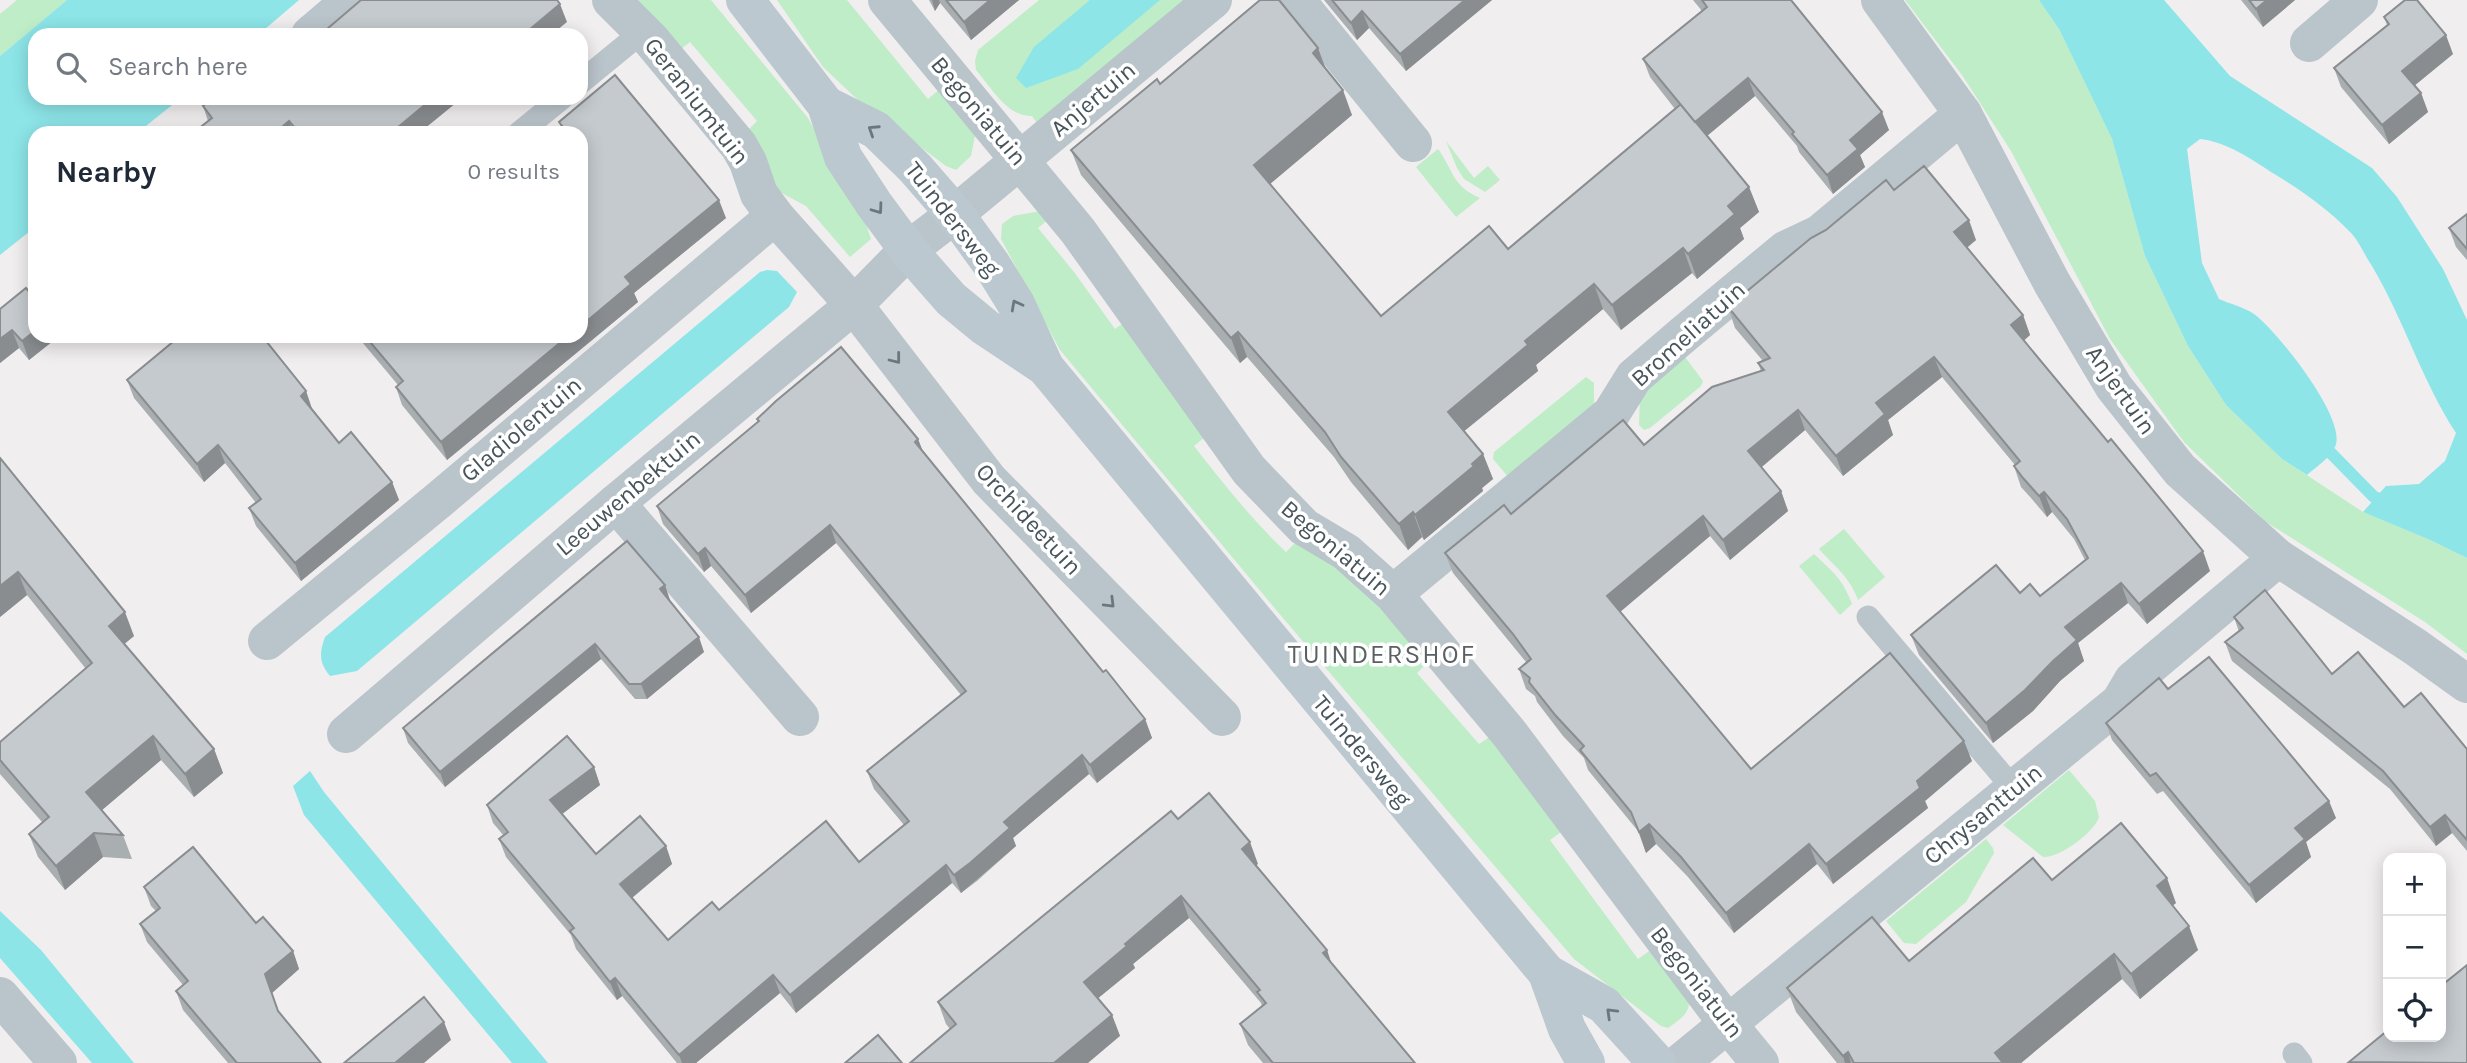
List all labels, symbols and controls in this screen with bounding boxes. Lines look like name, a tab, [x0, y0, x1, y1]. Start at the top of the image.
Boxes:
search box	[28, 28, 588, 105]
street label: Geraniumtuin	[639, 32, 755, 170]
icon: search	[52, 48, 90, 86]
text: Search here	[108, 51, 248, 82]
street label: Begoniatuin	[925, 51, 1033, 171]
street label: Anjertuin	[1045, 55, 1141, 143]
one-way arrow	[868, 126, 881, 138]
text: Nearby	[56, 154, 156, 190]
street label: Tuindersweg	[900, 156, 1007, 282]
text: 0 results	[468, 158, 560, 185]
one-way arrow	[870, 201, 882, 214]
street label: Bromeliatuin	[1625, 275, 1751, 393]
one-way arrow	[1011, 300, 1024, 312]
street label: Anjertuin	[2080, 340, 2162, 440]
one-way arrow	[887, 351, 900, 364]
street label: Gladiolentuin	[455, 371, 587, 487]
street label: Leeuwenbektuin	[550, 424, 706, 562]
street label: Orchideetuin	[970, 457, 1088, 581]
street label: Begoniatuin	[1276, 494, 1396, 602]
one-way arrow	[1102, 595, 1115, 608]
district label: TUINDERSHOF	[1288, 639, 1476, 670]
street label: Tuindersweg	[1307, 689, 1417, 813]
street label: Chrysanttuin	[1918, 758, 2048, 870]
map controls	[2383, 853, 2446, 1042]
button: +	[2383, 853, 2446, 916]
button: −	[2383, 916, 2446, 979]
street label: Begoniatuin	[1645, 921, 1749, 1043]
button: locate	[2383, 979, 2446, 1042]
one-way arrow	[1606, 1009, 1619, 1022]

